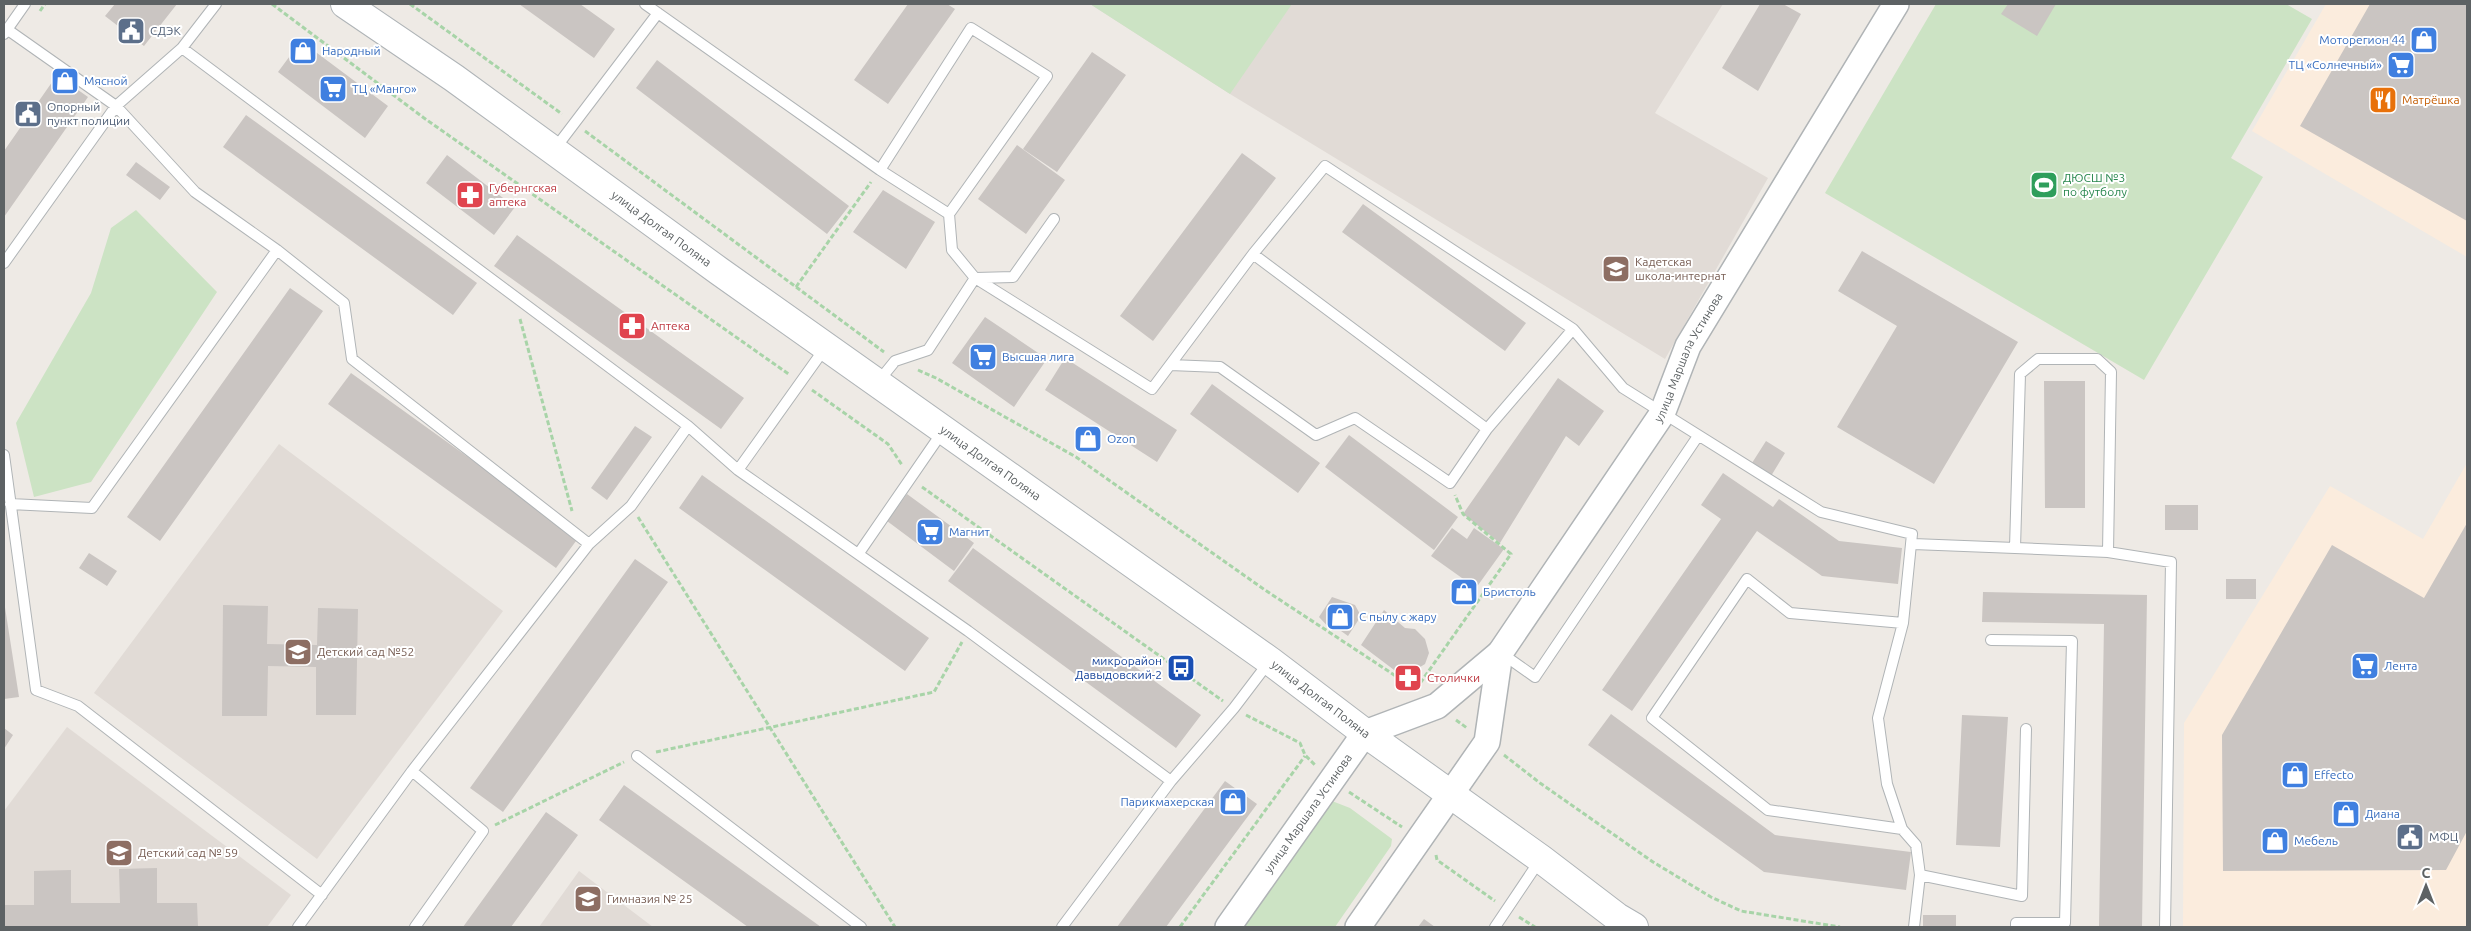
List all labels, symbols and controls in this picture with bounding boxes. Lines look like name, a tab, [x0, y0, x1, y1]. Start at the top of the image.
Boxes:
public building icon: СДЭК	[116, 16, 146, 46]
place label: СДЭК	[150, 24, 181, 37]
shop icon: Моторегион 44	[2409, 25, 2439, 55]
place label: Моторегион 44	[2319, 33, 2405, 46]
shop icon: Народный	[288, 36, 318, 66]
place label: Народный	[322, 44, 381, 57]
supermarket icon: ТЦ «Солнечный»	[2386, 50, 2416, 80]
place label: ТЦ «Солнечный»	[2289, 58, 2382, 71]
shop icon: Мясной	[50, 66, 80, 96]
place label: Мясной	[84, 74, 128, 87]
supermarket icon: ТЦ «Манго»	[318, 74, 348, 104]
place label: ТЦ «Манго»	[352, 82, 417, 95]
restaurant icon: Матрёшка	[2368, 85, 2398, 115]
place label: Матрёшка	[2402, 93, 2460, 106]
public building icon: Опорный пункт полиции	[13, 99, 43, 129]
place label: Опорный пункт полиции	[47, 100, 130, 127]
sports icon: ДЮСШ №3 по футболу	[2029, 170, 2059, 200]
place label: ДЮСШ №3 по футболу	[2063, 171, 2127, 198]
pharmacy icon: Губернгская аптека	[455, 180, 485, 210]
place label: Губернгская аптека	[489, 181, 557, 208]
street label: улица Долгая Поляна	[609, 188, 714, 269]
school or university icon: Кадетская школа-интернат	[1601, 254, 1631, 284]
place label: Кадетская школа-интернат	[1635, 255, 1727, 282]
street label: улица Маршала Устинова	[1651, 290, 1725, 425]
pharmacy icon: Аптека	[617, 311, 647, 341]
place label: Аптека	[651, 319, 690, 332]
supermarket icon: Высшая лига	[968, 342, 998, 372]
place label: Высшая лига	[1002, 350, 1074, 363]
street label: улица Долгая Поляна	[938, 423, 1043, 503]
shop icon: Ozon	[1073, 424, 1103, 454]
place label: Ozon	[1107, 432, 1136, 445]
supermarket icon: Магнит	[915, 517, 945, 547]
place label: Магнит	[949, 525, 991, 538]
shop icon: Бристоль	[1449, 577, 1479, 607]
place label: Бристоль	[1483, 585, 1536, 598]
shop icon: C пылу с жару	[1325, 602, 1355, 632]
place label: C пылу с жару	[1359, 610, 1437, 623]
school or university icon: Детский сад №52	[283, 637, 313, 667]
place label: Детский сад №52	[317, 645, 414, 658]
supermarket icon: Лента	[2350, 651, 2380, 681]
bus stop icon: микрорайон Давыдовский-2	[1166, 653, 1196, 683]
place label: микрорайон Давыдовский-2	[1075, 654, 1162, 681]
street label: улица Долгая Поляна	[1269, 657, 1373, 740]
place label: Лента	[2384, 659, 2417, 672]
pharmacy icon: Столички	[1393, 663, 1423, 693]
place label: Столички	[1427, 671, 1480, 684]
street label: улица Маршала Устинова	[1261, 751, 1354, 875]
shop icon: Effecto	[2280, 760, 2310, 790]
place label: Effecto	[2314, 768, 2354, 781]
shop icon: Парикмахерская	[1218, 787, 1248, 817]
place label: Парикмахерская	[1120, 795, 1214, 808]
shop icon: Диана	[2331, 799, 2361, 829]
place label: Диана	[2365, 807, 2400, 820]
public building icon: МФЦ	[2395, 822, 2425, 852]
shop icon: Мебель	[2260, 826, 2290, 856]
place label: МФЦ	[2429, 830, 2459, 843]
place label: Мебель	[2294, 834, 2338, 847]
school or university icon: Детский сад № 59	[104, 838, 134, 868]
place label: Детский сад № 59	[138, 846, 238, 859]
north arrow	[2401, 861, 2451, 911]
text: С	[2422, 865, 2431, 881]
school or university icon: Гимназия № 25	[573, 884, 603, 914]
place label: Гимназия № 25	[607, 892, 693, 905]

